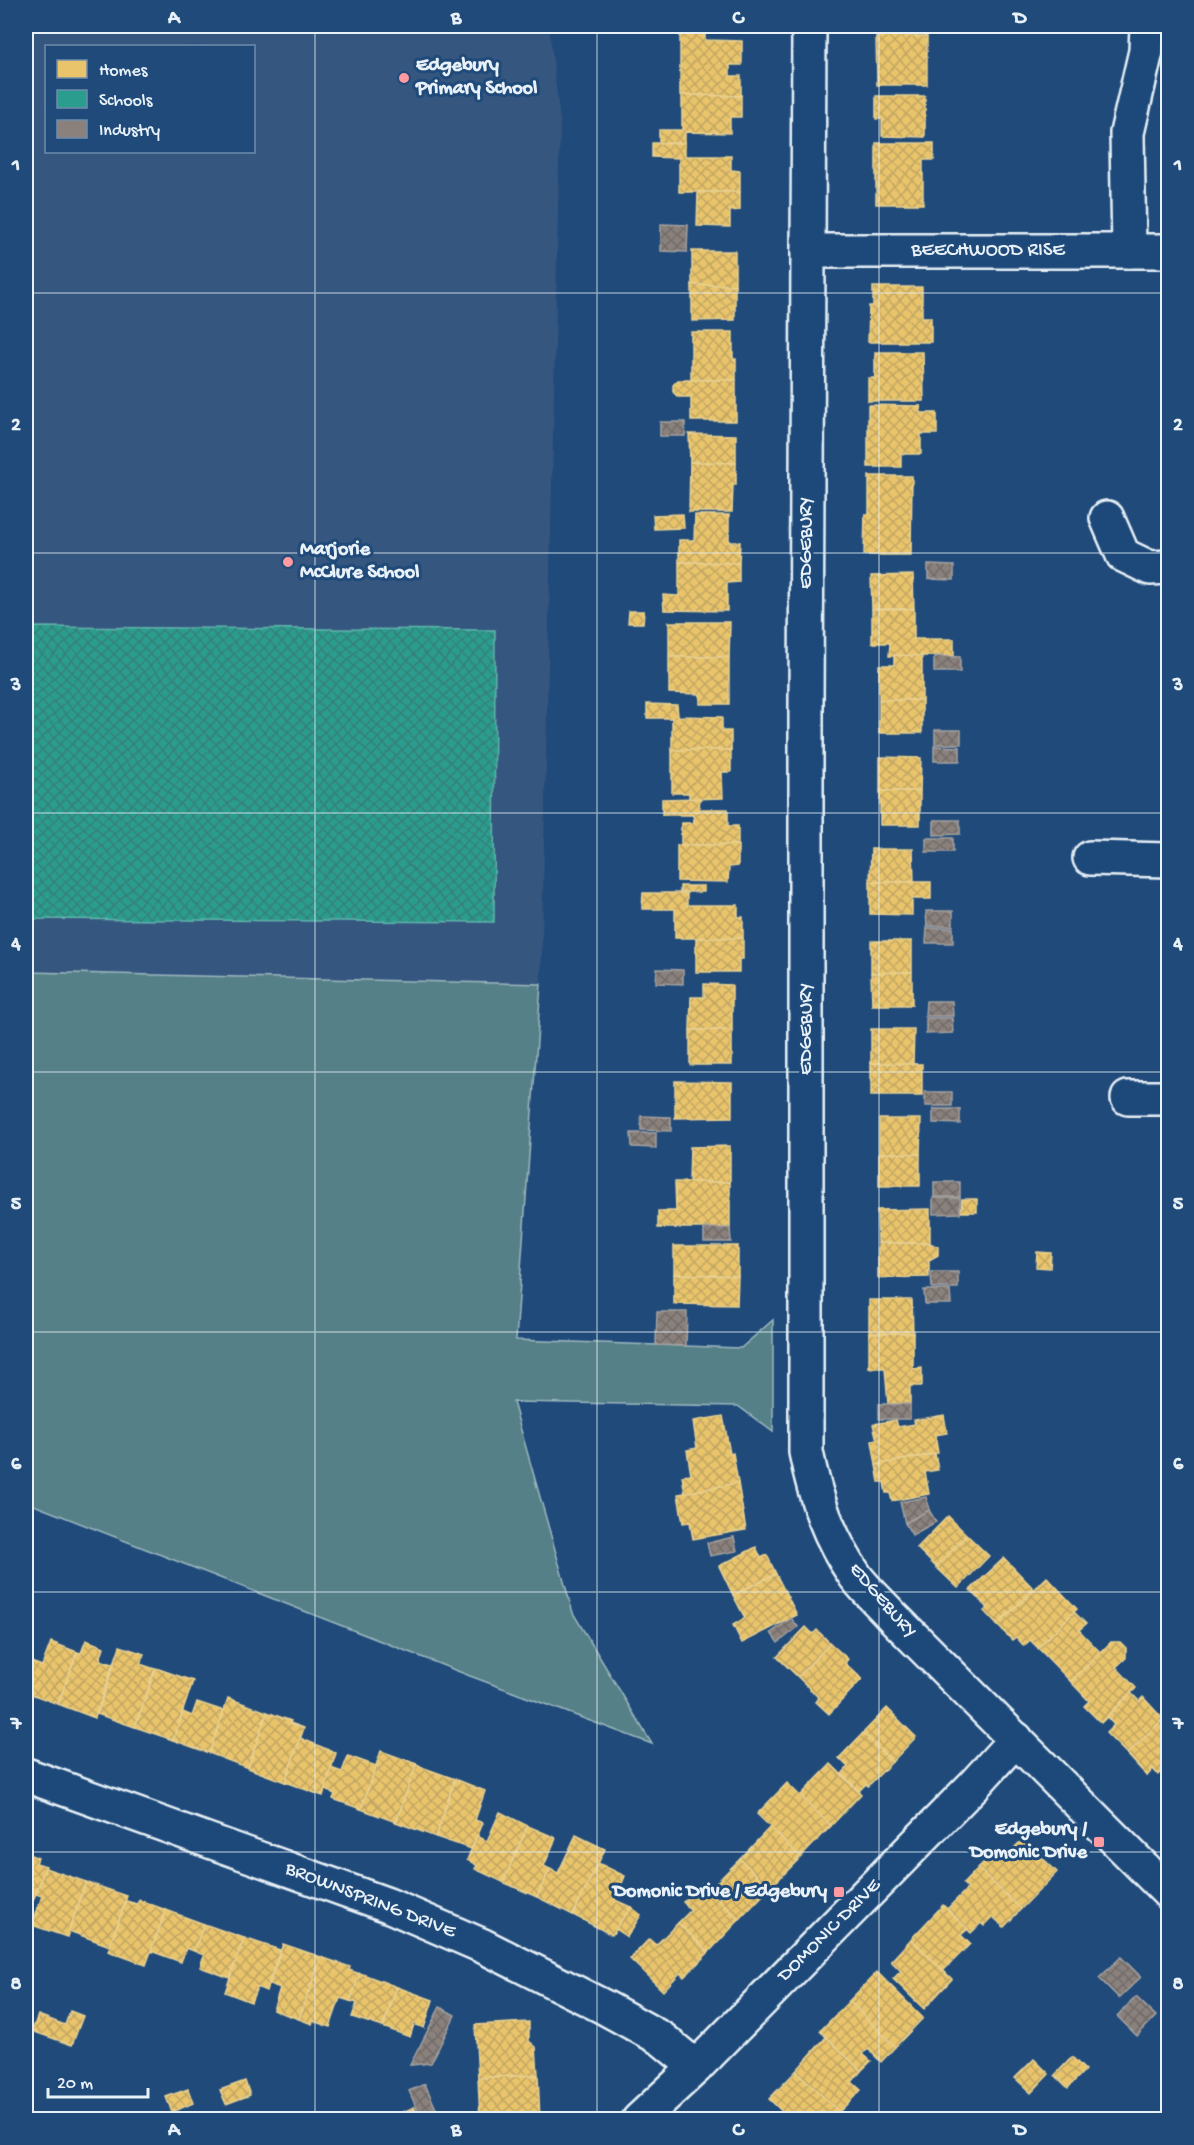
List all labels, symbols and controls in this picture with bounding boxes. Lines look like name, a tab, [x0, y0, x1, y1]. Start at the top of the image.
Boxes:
text: A	[167, 8, 182, 31]
text: B	[450, 8, 462, 31]
text: C	[732, 8, 746, 31]
text: D	[1011, 8, 1027, 31]
legend	[45, 45, 255, 153]
place label: Edgebury Primary School	[415, 55, 538, 101]
text: Homes	[99, 61, 149, 82]
marker: Edgebury Primary School	[397, 71, 411, 85]
text: Schools	[99, 91, 154, 112]
text: Industry	[99, 121, 160, 142]
text: 1	[11, 155, 20, 178]
text: 1	[1173, 155, 1182, 178]
street label: BEECHWOOD RISE	[910, 240, 1066, 263]
text: 2	[11, 415, 21, 438]
text: 2	[1173, 415, 1183, 438]
street label: EDGEBURY	[796, 497, 819, 589]
place label: Marjorie McClure School	[300, 539, 420, 585]
marker: Marjorie McClure School	[281, 555, 295, 569]
text: 3	[10, 675, 21, 698]
text: 3	[1172, 675, 1183, 698]
text: 4	[10, 934, 21, 957]
text: 4	[1172, 934, 1183, 957]
street label: EDGEBURY	[796, 983, 819, 1075]
text: 5	[11, 1194, 22, 1217]
text: 5	[1173, 1194, 1184, 1217]
text: 6	[11, 1454, 22, 1477]
text: 6	[1173, 1454, 1184, 1477]
street label: EDGEBURY	[843, 1559, 921, 1643]
text: 7	[10, 1714, 23, 1737]
text: 7	[1172, 1714, 1185, 1737]
place label: Edgebury / Domonic Drive	[968, 1819, 1088, 1865]
marker: Edgebury / Domonic Drive	[1092, 1835, 1106, 1849]
street label: BROWNSPRING DRIVE	[281, 1858, 460, 1945]
street label: DOMONIC DRIVE	[772, 1874, 887, 1989]
place label: Domonic Drive / Edgebury	[611, 1881, 827, 1904]
marker: Domonic Drive / Edgebury	[832, 1885, 846, 1899]
text: 8	[11, 1974, 22, 1997]
text: 8	[1173, 1974, 1184, 1997]
scale bar	[48, 2061, 148, 2099]
text: 20 m	[57, 2074, 93, 2095]
text: A	[167, 2120, 182, 2143]
text: B	[450, 2120, 462, 2143]
text: C	[732, 2120, 746, 2143]
text: D	[1011, 2120, 1027, 2143]

